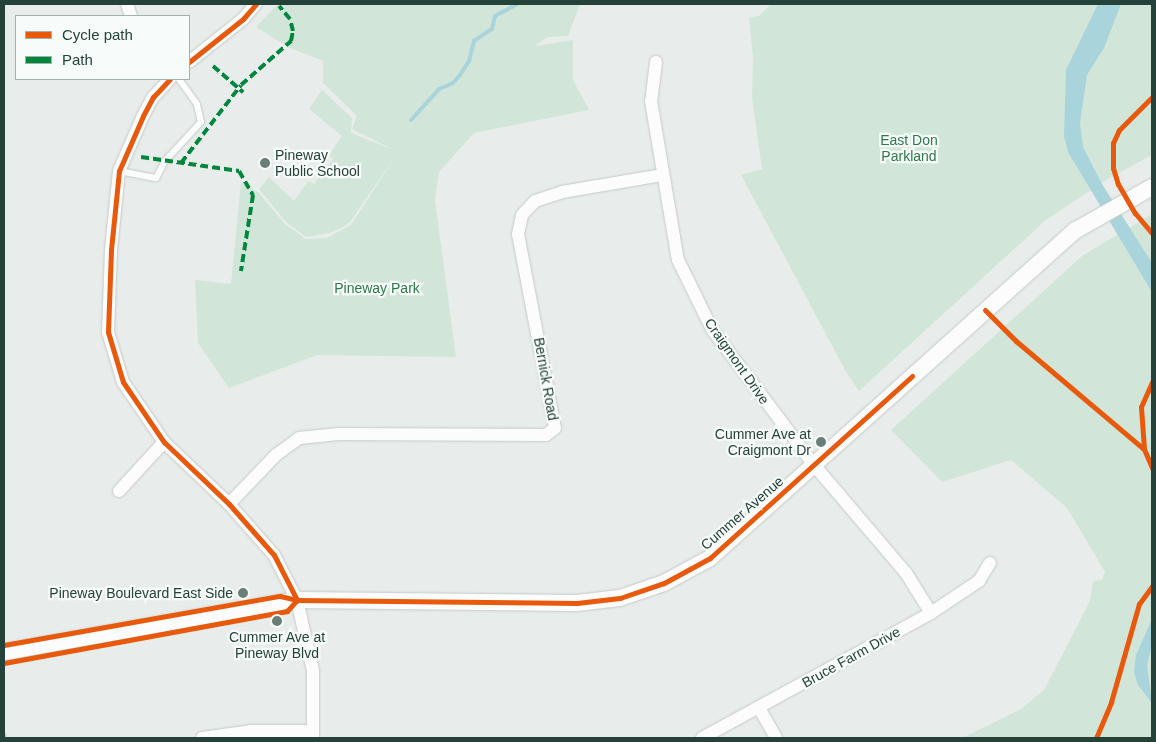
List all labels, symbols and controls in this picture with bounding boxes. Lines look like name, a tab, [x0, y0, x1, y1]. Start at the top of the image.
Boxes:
legend	[15, 15, 190, 80]
text: Cycle path	[62, 26, 133, 43]
text: Path	[62, 51, 93, 68]
park label: East Don Parkland	[880, 132, 938, 164]
place label: Pineway Public School	[275, 147, 360, 180]
marker: Pineway Public School	[259, 157, 271, 169]
park label: Pineway Park	[334, 280, 420, 296]
street label: Craigmont Drive	[701, 315, 773, 407]
street label: Bernick Road	[530, 336, 562, 422]
place label: Cummer Ave at Craigmont Dr	[714, 426, 811, 458]
marker: Cummer Ave at Craigmont Dr	[815, 436, 827, 448]
street label: Cummer Avenue	[697, 472, 787, 554]
place label: Pineway Boulevard East Side	[49, 585, 233, 601]
marker: Pineway Boulevard East Side	[237, 587, 249, 599]
marker: Cummer Ave at Pineway Blvd	[271, 615, 283, 627]
street label: Bruce Farm Drive	[799, 623, 903, 691]
place label: Cummer Ave at Pineway Blvd	[229, 629, 325, 662]

